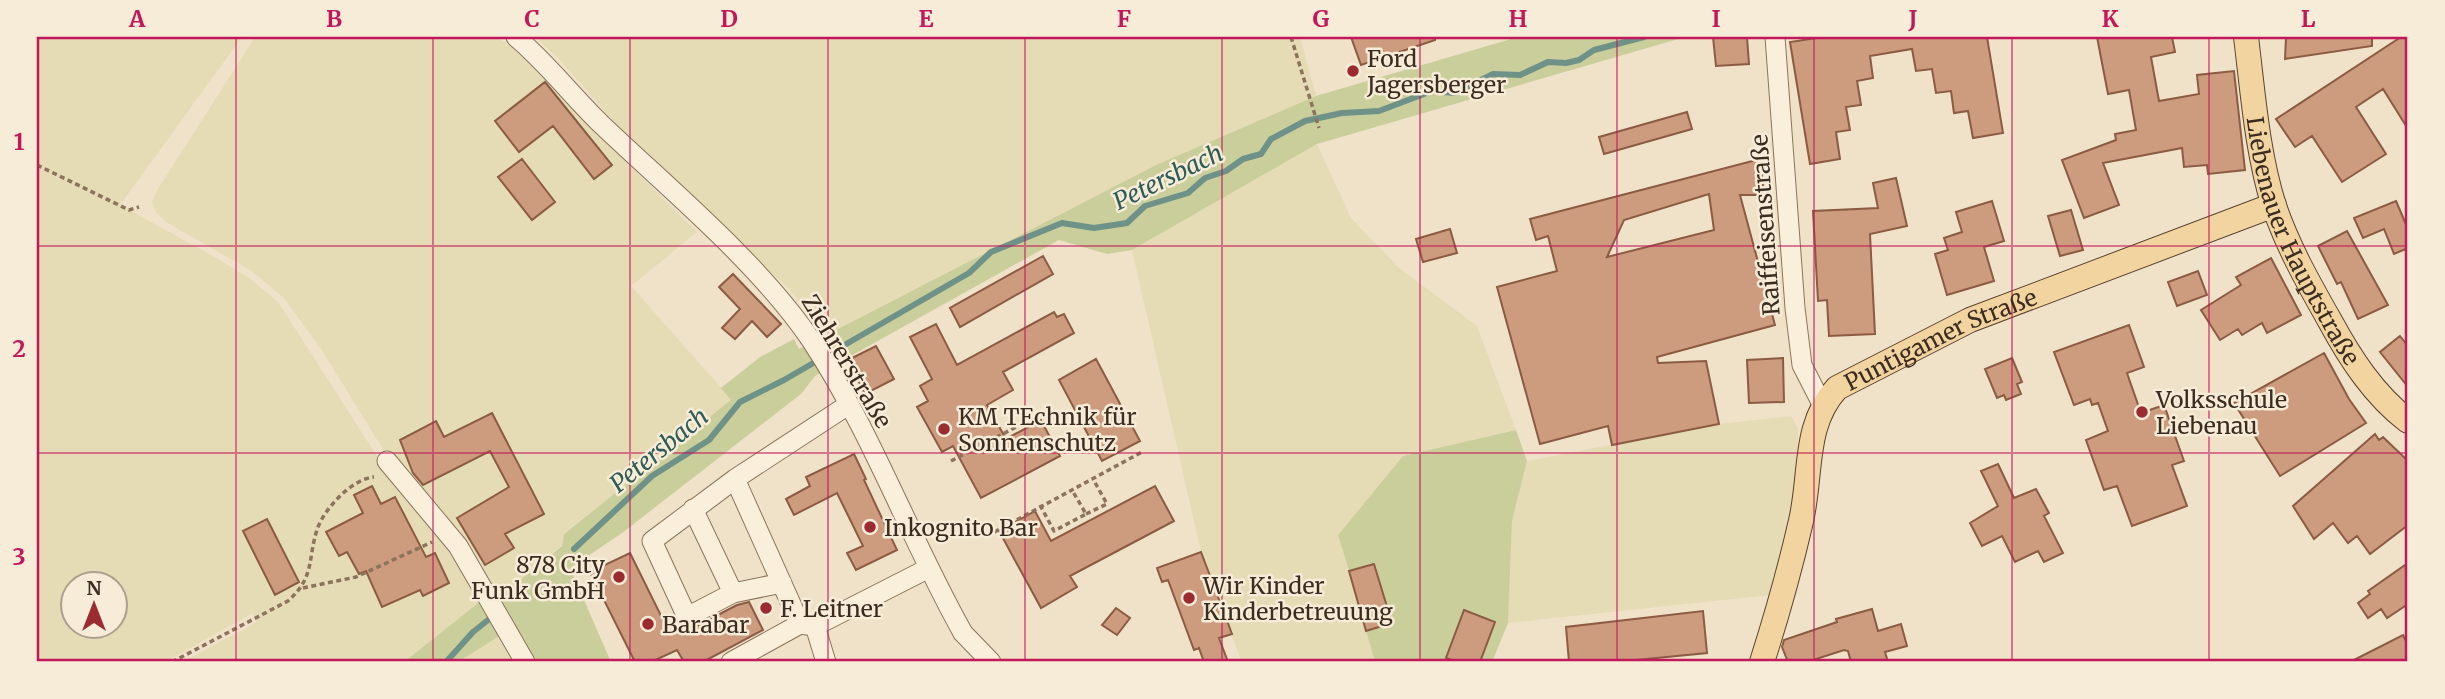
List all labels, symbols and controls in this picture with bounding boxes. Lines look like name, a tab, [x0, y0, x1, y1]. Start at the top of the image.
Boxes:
text: A	[128, 4, 146, 33]
text: B	[326, 4, 342, 33]
text: C	[524, 4, 540, 33]
text: D	[720, 4, 738, 33]
text: E	[918, 4, 934, 33]
text: F	[1117, 4, 1131, 33]
text: G	[1313, 4, 1330, 33]
text: H	[1509, 4, 1528, 33]
text: I	[1711, 4, 1721, 33]
text: J	[1907, 4, 1918, 33]
text: K	[2101, 4, 2119, 33]
text: L	[2301, 4, 2316, 33]
place label: Ford Jagersberger	[1366, 44, 1506, 99]
marker: Ford Jagersberger	[1345, 63, 1361, 79]
street label: Liebenauer Hauptstraße	[2241, 115, 2367, 370]
text: 1	[14, 127, 25, 156]
street label: Raiffeisenstraße	[1744, 133, 1786, 317]
water label: Petersbach	[1108, 137, 1228, 217]
street label: Puntigamer Straße	[1839, 282, 2041, 397]
street label: Ziehrerstraße	[796, 289, 898, 433]
text: 2	[12, 334, 26, 363]
place label: Volksschule Liebenau	[2155, 385, 2287, 440]
water label: Petersbach	[603, 401, 715, 499]
place label: KM TEchnik für Sonnenschutz	[958, 402, 1137, 457]
marker: Volksschule Liebenau	[2134, 404, 2150, 420]
marker: KM TEchnik für Sonnenschutz	[936, 421, 952, 437]
place label: Inkognito Bar	[884, 513, 1038, 542]
marker: Inkognito Bar	[862, 519, 878, 535]
text: 3	[12, 542, 26, 571]
place label: 878 City Funk GmbH	[471, 550, 606, 605]
marker: 878 City Funk GmbH	[611, 569, 627, 585]
north arrow	[60, 570, 130, 640]
place label: Wir Kinder Kinderbetreuung	[1202, 571, 1393, 626]
text: N	[86, 576, 102, 600]
marker: Wir Kinder Kinderbetreuung	[1181, 590, 1197, 606]
place label: F. Leitner	[780, 594, 883, 623]
marker: F. Leitner	[758, 600, 774, 616]
place label: Barabar	[662, 610, 749, 639]
marker: Barabar	[640, 616, 656, 632]

